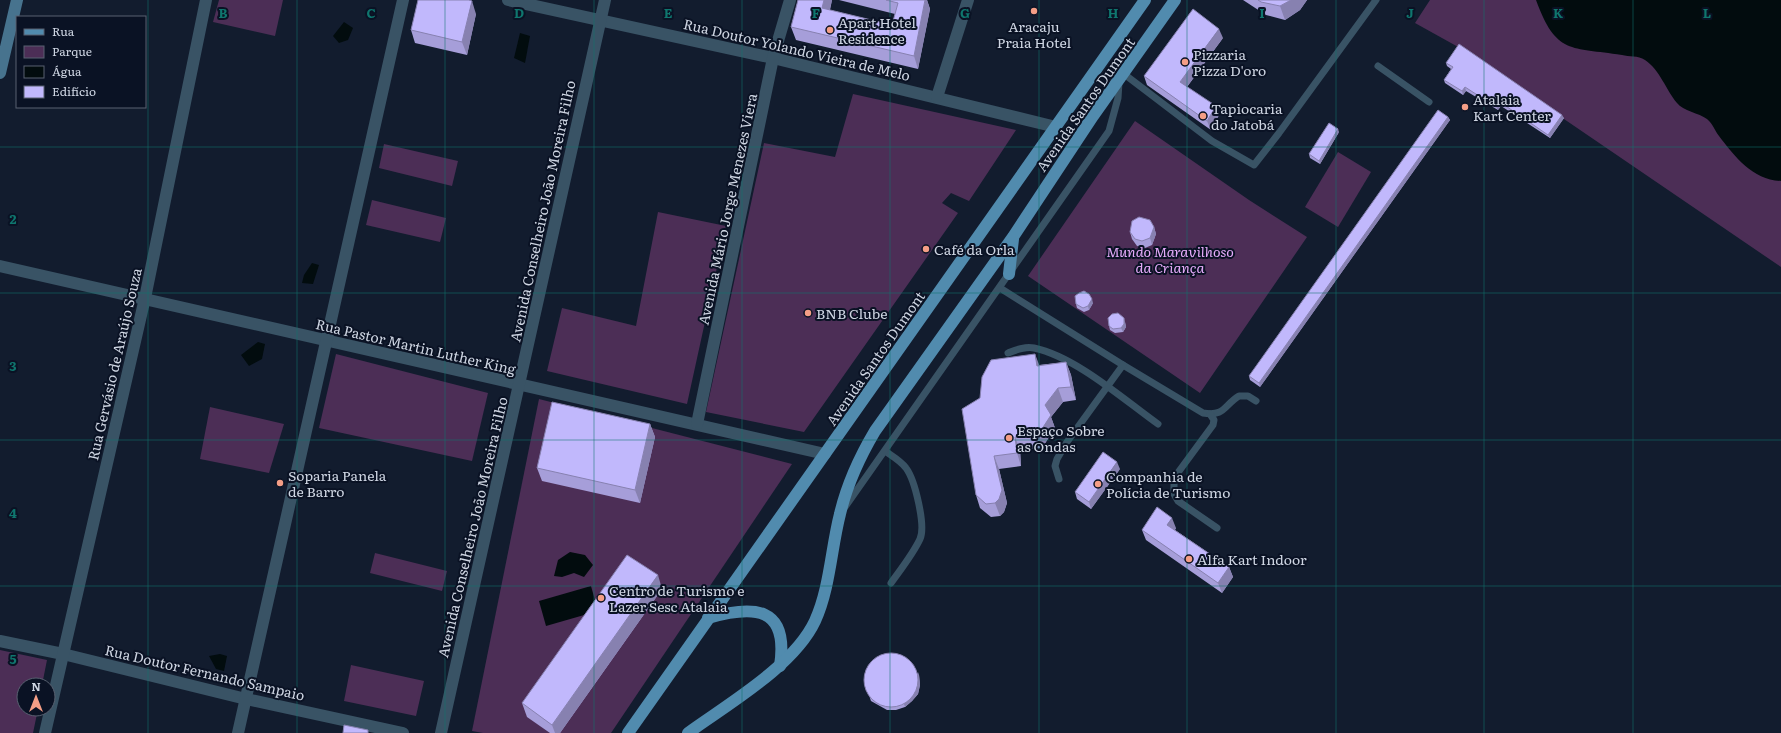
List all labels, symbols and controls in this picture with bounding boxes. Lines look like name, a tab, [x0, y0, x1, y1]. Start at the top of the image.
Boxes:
text: B	[219, 3, 228, 22]
text: C	[366, 3, 376, 22]
text: D	[514, 3, 524, 22]
text: E	[664, 3, 673, 22]
text: F	[812, 3, 820, 22]
text: G	[960, 3, 970, 22]
text: H	[1108, 3, 1119, 22]
text: I	[1259, 3, 1265, 22]
text: J	[1406, 3, 1414, 22]
text: K	[1553, 3, 1564, 22]
text: L	[1703, 3, 1711, 22]
marker: Aracaju Praia Hotel	[1029, 6, 1039, 16]
place label: Apart Hotel Residence	[838, 12, 916, 48]
street label: Rua Doutor Yolando Vieira de Melo	[682, 13, 912, 85]
legend	[16, 16, 146, 108]
place label: Aracaju Praia Hotel	[997, 16, 1072, 52]
text: Rua	[52, 22, 75, 40]
marker: Apart Hotel Residence	[825, 25, 835, 35]
street label: Avenida Santos Dumont	[1031, 33, 1139, 175]
text: Parque	[52, 42, 92, 60]
place label: Pizzaria Pizza D'oro	[1193, 44, 1266, 80]
marker: Pizzaria Pizza D'oro	[1180, 57, 1190, 67]
text: Água	[52, 62, 82, 80]
street label: Avenida Conselheiro João Moreira Filho	[504, 78, 580, 344]
text: Edifício	[52, 82, 96, 100]
place label: Atalaia Kart Center	[1473, 89, 1551, 125]
street label: Avenida Mário Jorge Menezes Viera	[693, 91, 761, 327]
place label: Tapiocaria do Jatobá	[1211, 98, 1283, 134]
marker: Atalaia Kart Center	[1460, 102, 1470, 112]
marker: Tapiocaria do Jatobá	[1198, 111, 1208, 121]
text: 2	[10, 209, 17, 228]
place label: Café da Orla	[934, 239, 1015, 259]
park label: Mundo Maravilhoso da Criança	[1106, 241, 1234, 277]
marker: Café da Orla	[921, 244, 931, 254]
street label: Rua Gervásio de Araújo Souza	[82, 265, 146, 462]
street label: Avenida Santos Dumont	[821, 287, 929, 429]
place label: BNB Clube	[816, 303, 887, 323]
marker: BNB Clube	[803, 308, 813, 318]
street label: Rua Pastor Martin Luther King	[314, 313, 518, 379]
text: 3	[9, 356, 17, 375]
street label: Avenida Conselheiro João Moreira Filho	[432, 395, 512, 659]
place label: Espaço Sobre as Ondas	[1017, 420, 1105, 456]
marker: Espaço Sobre as Ondas	[1004, 433, 1014, 443]
place label: Soparia Panela de Barro	[288, 465, 387, 501]
place label: Companhia de Polícia de Turismo	[1106, 466, 1231, 502]
marker: Soparia Panela de Barro	[275, 478, 285, 488]
marker: Companhia de Polícia de Turismo	[1093, 479, 1103, 489]
text: 4	[9, 503, 17, 522]
place label: Alfa Kart Indoor	[1197, 549, 1307, 569]
marker: Alfa Kart Indoor	[1184, 554, 1194, 564]
place label: Centro de Turismo e Lazer Sesc Atalaia	[609, 580, 744, 616]
marker: Centro de Turismo e Lazer Sesc Atalaia	[596, 593, 606, 603]
street label: Rua Doutor Fernando Sampaio	[103, 639, 307, 705]
text: 5	[9, 649, 17, 668]
north arrow	[16, 677, 56, 717]
text: N	[31, 678, 41, 694]

